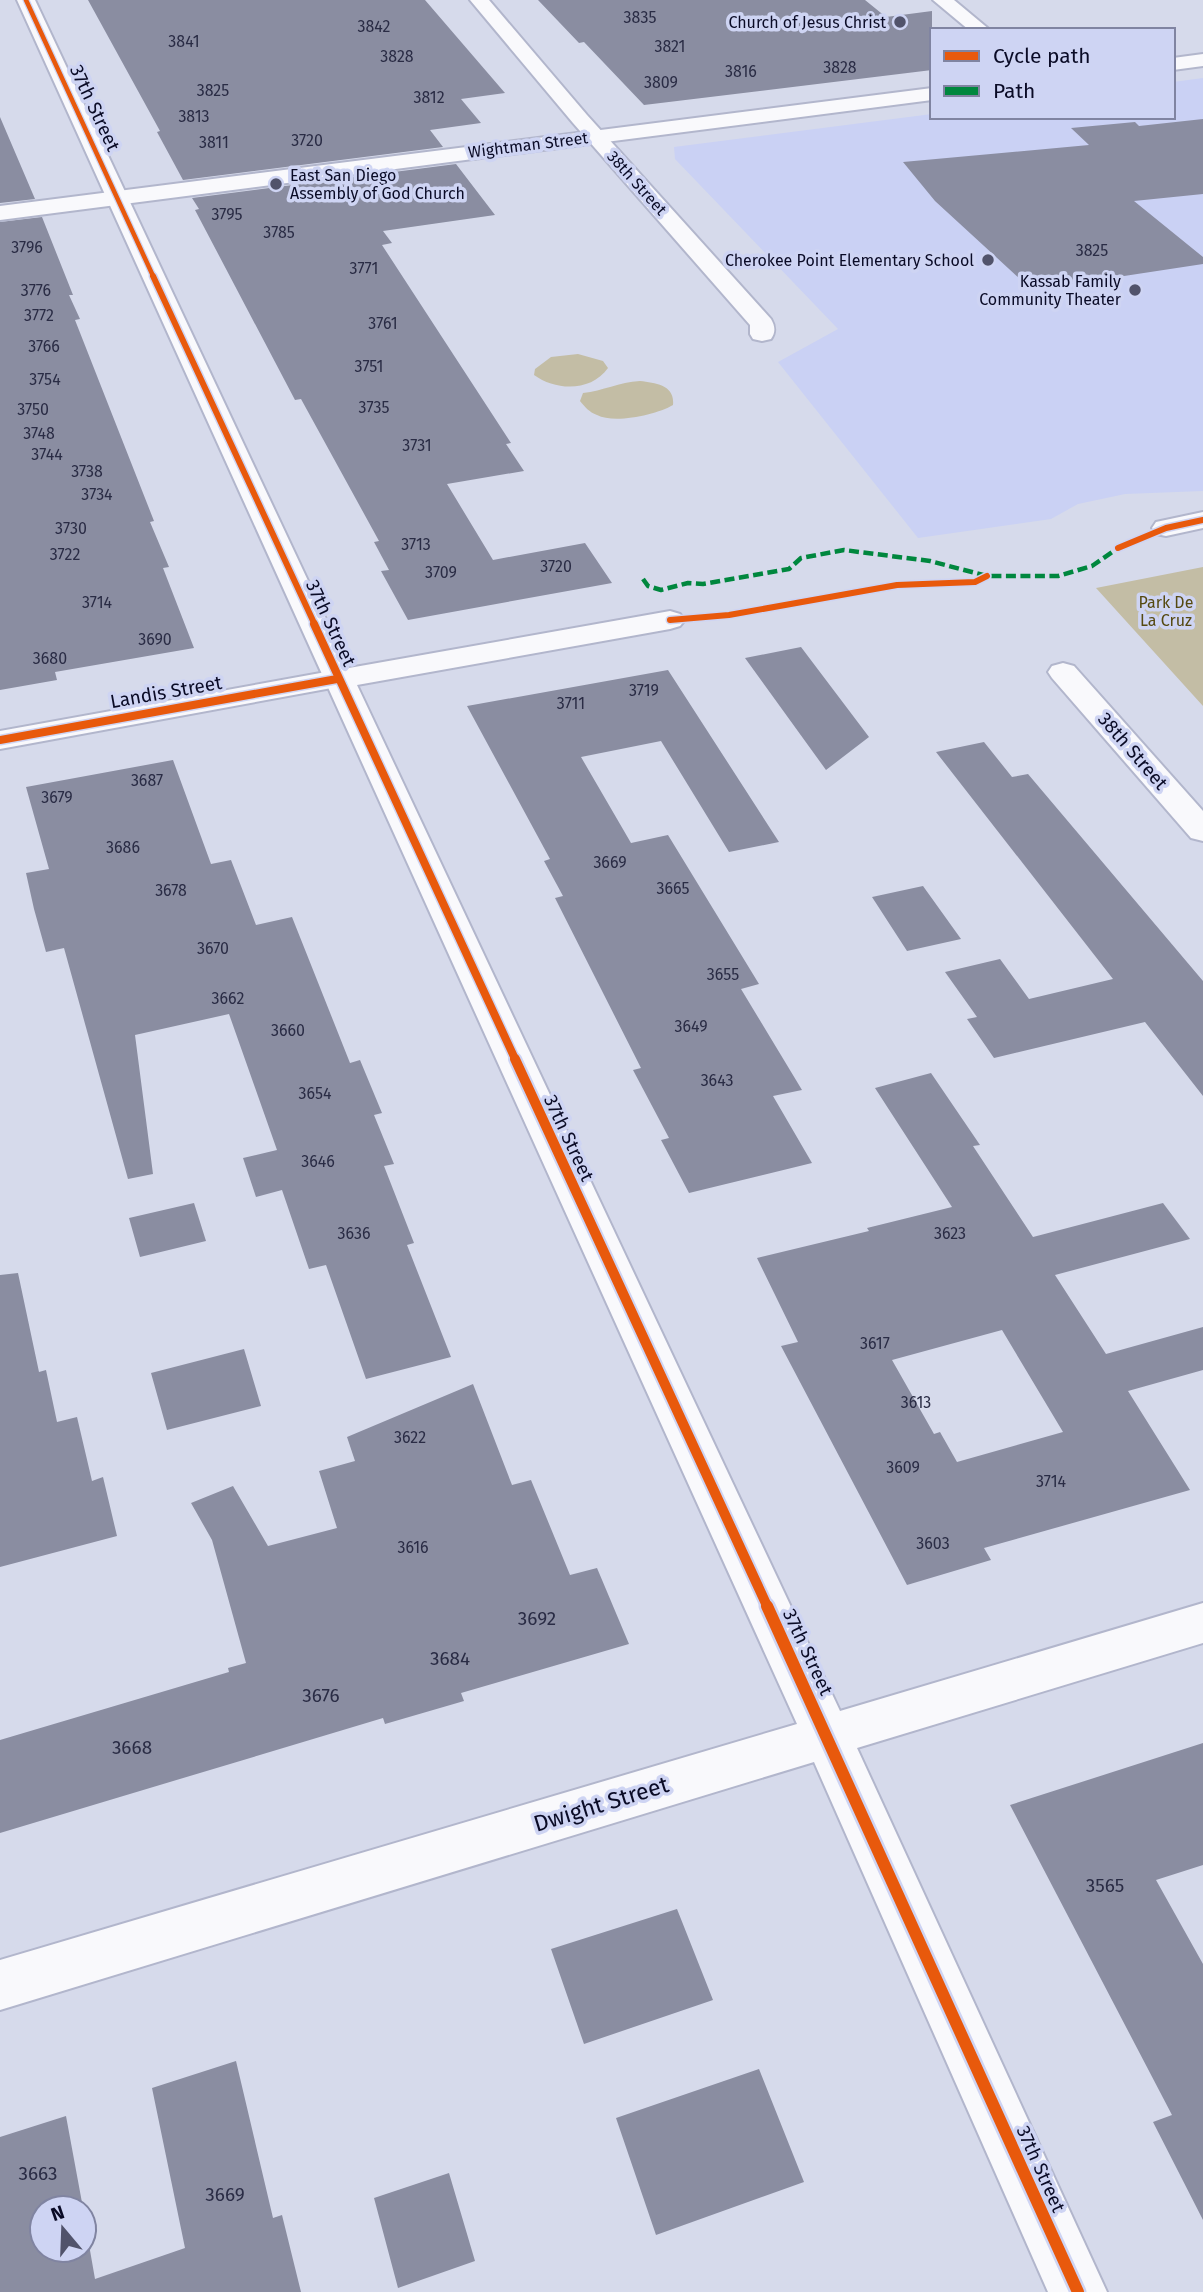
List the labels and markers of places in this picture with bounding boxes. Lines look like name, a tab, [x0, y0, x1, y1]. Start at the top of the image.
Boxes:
place label: Church of Jesus Christ	[728, 13, 886, 32]
marker: Church of Jesus Christ	[892, 14, 908, 30]
place label: East San Diego Assembly of God Church	[290, 166, 465, 203]
marker: East San Diego Assembly of God Church	[268, 176, 284, 192]
place label: Cherokee Point Elementary School	[725, 251, 974, 270]
marker: Cherokee Point Elementary School	[980, 252, 996, 268]
place label: Kassab Family Community Theater	[979, 272, 1122, 309]
marker: Kassab Family Community Theater	[1127, 282, 1143, 298]

